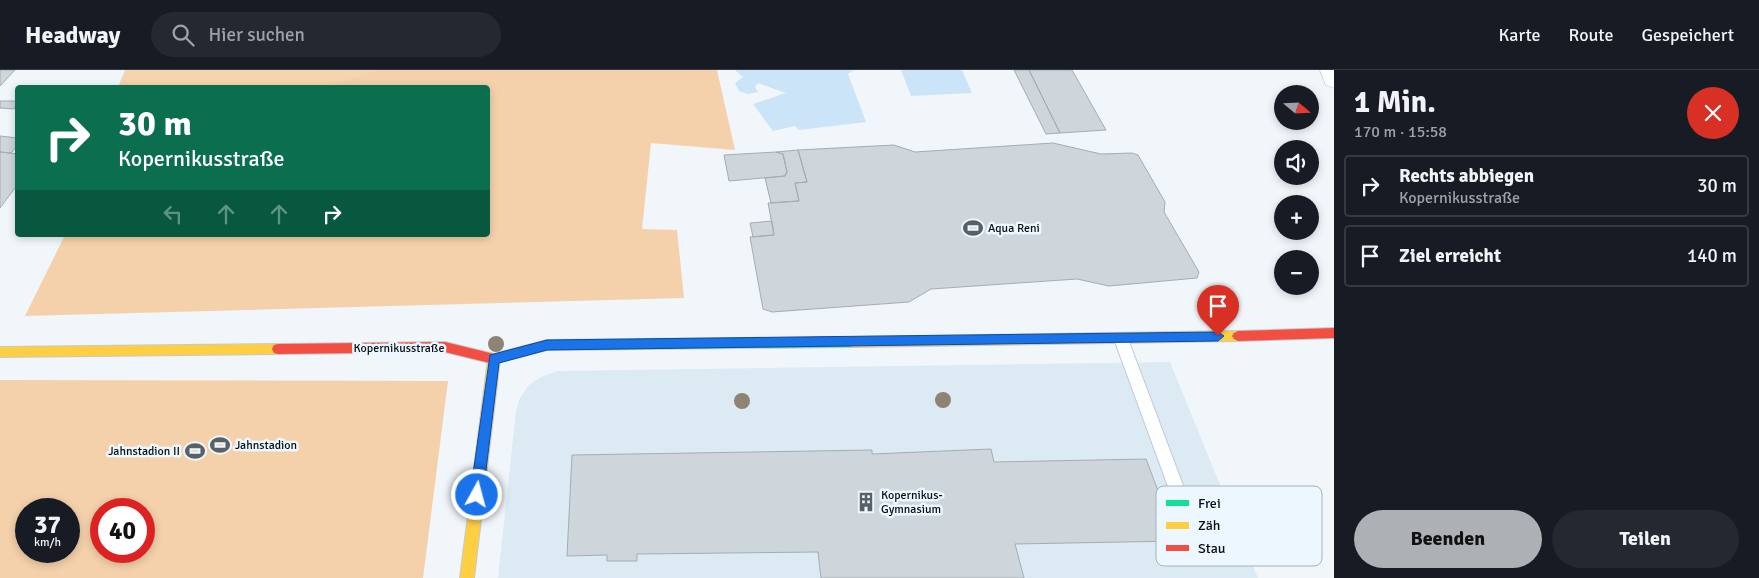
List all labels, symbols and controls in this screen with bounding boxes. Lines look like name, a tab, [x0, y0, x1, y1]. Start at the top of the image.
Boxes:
search box	[151, 12, 501, 57]
text: Headway	[25, 20, 121, 50]
icon: search	[169, 21, 197, 49]
text: Hier suchen	[209, 23, 305, 47]
text: Karte	[1499, 24, 1541, 46]
text: Route	[1569, 24, 1614, 46]
text: Gespeichert	[1642, 24, 1734, 46]
text: 1 Min.	[1354, 84, 1436, 121]
north arrow	[1274, 85, 1319, 130]
map controls	[1274, 85, 1319, 295]
button: close	[1687, 87, 1739, 139]
text: 30 m	[118, 102, 192, 145]
icon: right	[35, 105, 100, 170]
text: 170 m · 15:58	[1354, 122, 1447, 142]
button: sound	[1274, 140, 1319, 185]
text: Kopernikusstraße	[118, 145, 284, 172]
text: Rechts abbiegen	[1399, 164, 1534, 188]
icon: right	[1356, 172, 1384, 200]
text: 30 m	[1697, 174, 1737, 198]
text: Kopernikusstraße	[1399, 188, 1520, 208]
button: +	[1274, 195, 1319, 240]
icon: left	[159, 200, 187, 228]
icon: ahead	[212, 200, 240, 228]
icon: ahead	[265, 200, 293, 228]
icon: right	[318, 200, 346, 228]
sports icon: Aqua Reni	[962, 217, 984, 239]
place label: Aqua Reni	[988, 221, 1040, 236]
icon: arrive	[1356, 242, 1384, 270]
text: Ziel erreicht	[1399, 244, 1501, 268]
text: 140 m	[1687, 244, 1737, 268]
button: −	[1274, 250, 1319, 295]
pin	[1197, 285, 1239, 336]
icon: arrive	[1204, 292, 1232, 320]
street label: Kopernikusstraße	[354, 341, 444, 356]
sports icon: Jahnstadion	[209, 434, 231, 456]
place label: Jahnstadion	[235, 438, 297, 453]
sports icon: Jahnstadion II	[184, 440, 206, 462]
place label: Jahnstadion II	[108, 444, 180, 459]
position arrow	[450, 468, 502, 520]
legend	[1156, 486, 1322, 566]
place label: Kopernikus- Gymnasium	[881, 488, 943, 517]
building icon: Kopernikus- Gymnasium	[855, 491, 877, 513]
text: Frei	[1198, 495, 1221, 512]
speed limit sign: 40	[90, 498, 155, 563]
text: 37	[34, 509, 61, 540]
button: Beenden	[1354, 510, 1542, 568]
button: Teilen	[1552, 510, 1739, 568]
text: Zäh	[1198, 517, 1220, 534]
text: km/h	[34, 535, 61, 550]
text: Stau	[1198, 540, 1225, 557]

